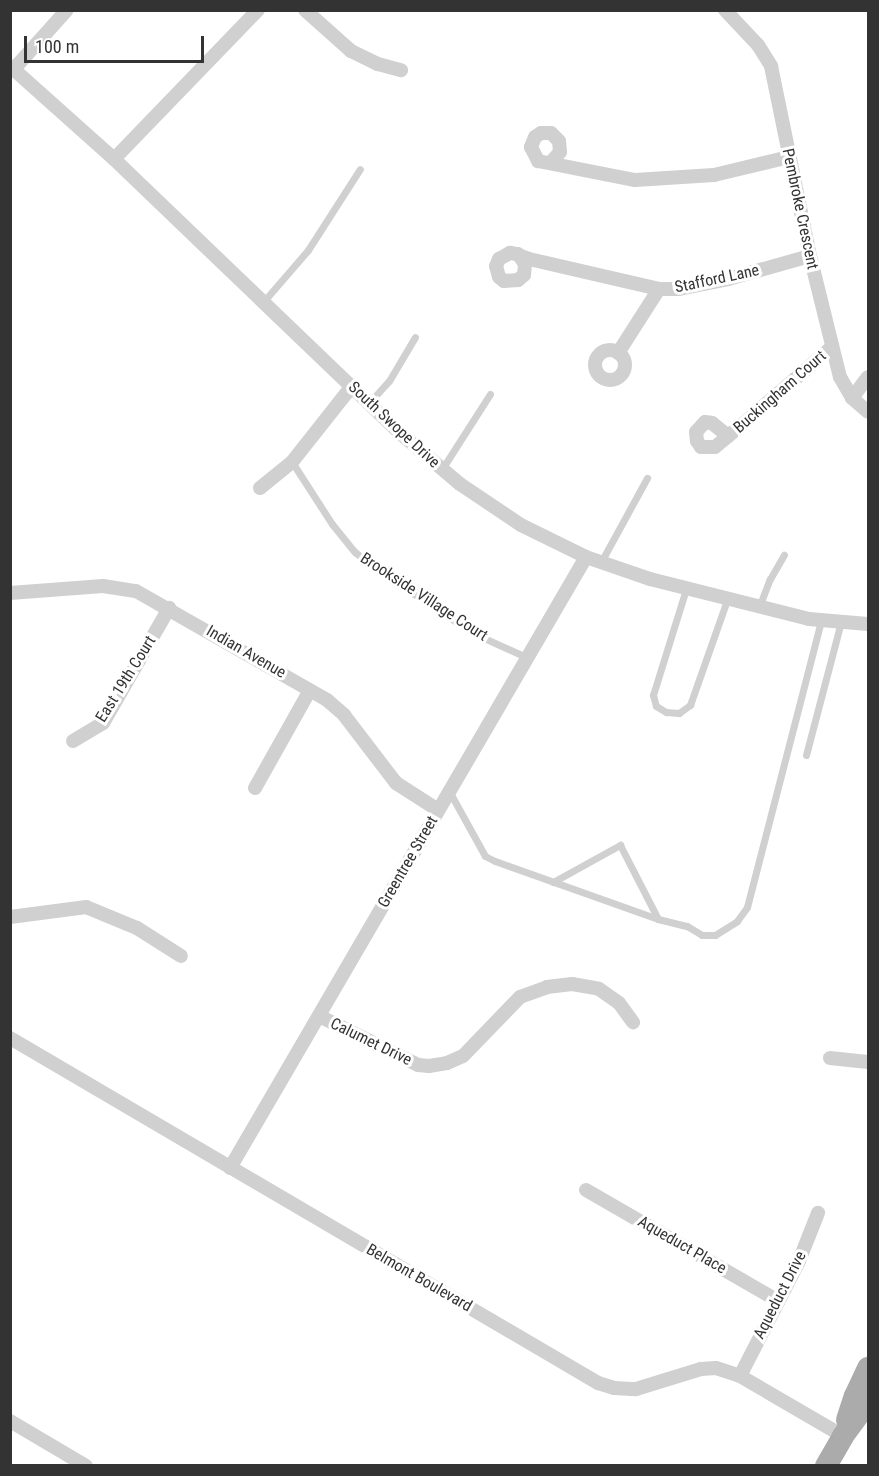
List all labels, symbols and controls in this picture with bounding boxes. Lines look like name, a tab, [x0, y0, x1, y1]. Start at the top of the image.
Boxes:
scale bar	[27, 24, 207, 62]
text: 100 m	[35, 36, 79, 57]
street label: Pembroke Crescent	[778, 147, 822, 271]
street label: Stafford Lane	[673, 261, 761, 297]
street label: Buckingham Court	[730, 347, 830, 437]
street label: South Swope Drive	[344, 378, 444, 472]
street label: Brookside Village Court	[357, 549, 491, 645]
street label: Indian Avenue	[203, 622, 289, 682]
street label: East 19th Court	[92, 632, 160, 726]
street label: Greentree Street	[374, 813, 442, 911]
street label: Calumet Drive	[327, 1014, 415, 1070]
street label: Aqueduct Place	[634, 1212, 730, 1278]
street label: Belmont Boulevard	[363, 1240, 475, 1316]
street label: Aqueduct Drive	[750, 1248, 810, 1342]

